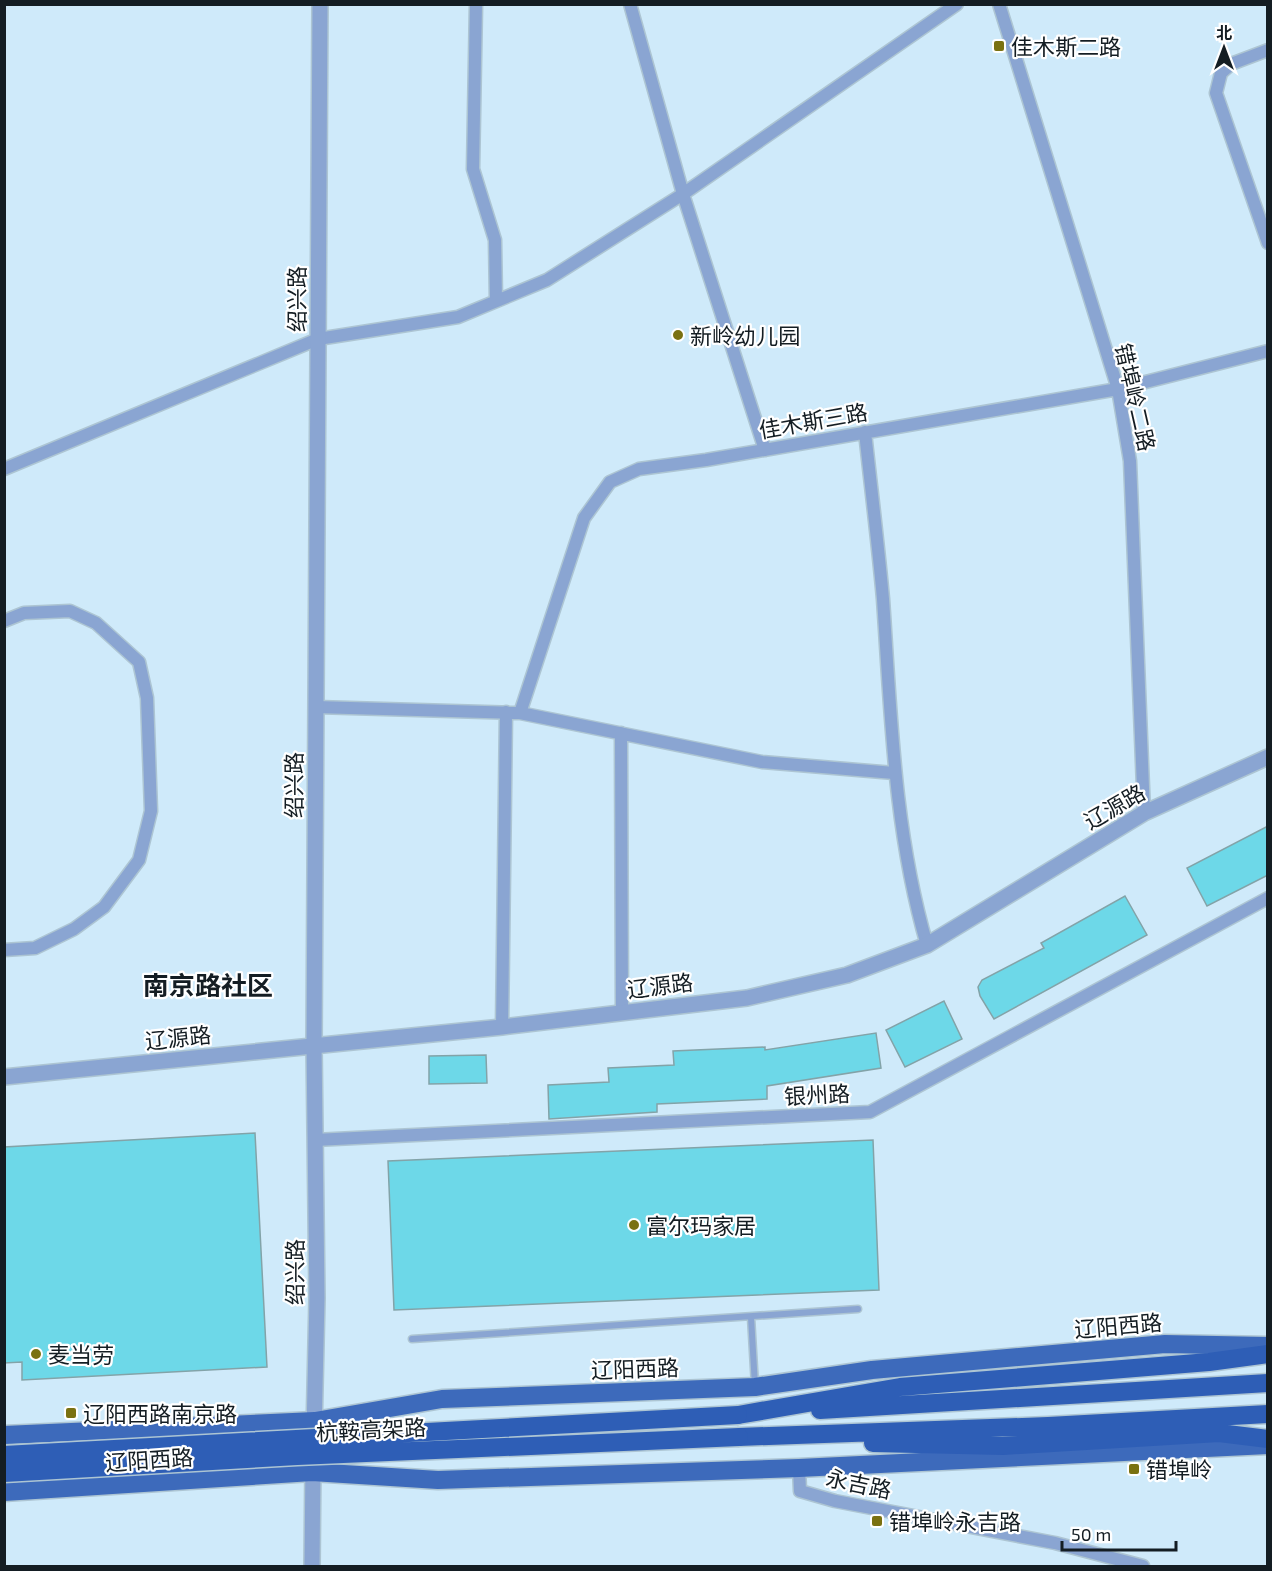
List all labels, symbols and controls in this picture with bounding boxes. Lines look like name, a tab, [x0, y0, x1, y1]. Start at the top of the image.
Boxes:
north arrow	[1194, 18, 1254, 78]
text: 北	[1216, 23, 1232, 42]
place label: 佳木斯二路	[1011, 33, 1121, 59]
marker: 佳木斯二路	[992, 39, 1006, 53]
street label: 绍兴路	[283, 266, 309, 332]
place label: 新岭幼儿园	[690, 322, 800, 348]
marker: 新岭幼儿园	[671, 328, 685, 342]
street label: 错埠岭二路	[1111, 340, 1161, 454]
street label: 佳木斯三路	[757, 398, 869, 442]
street label: 绍兴路	[280, 752, 306, 818]
street label: 辽源路	[1079, 778, 1149, 834]
street label: 辽源路	[626, 968, 694, 1002]
district label: 南京路社区	[143, 969, 273, 1000]
street label: 辽源路	[144, 1021, 212, 1053]
street label: 银州路	[783, 1079, 851, 1109]
place label: 富尔玛家居	[646, 1212, 756, 1238]
marker: 富尔玛家居	[627, 1218, 641, 1232]
street label: 绍兴路	[281, 1239, 307, 1305]
street label: 辽阳西路	[1073, 1308, 1163, 1342]
place label: 麦当劳	[48, 1341, 114, 1367]
marker: 麦当劳	[29, 1347, 43, 1361]
street label: 辽阳西路	[591, 1353, 679, 1383]
place label: 辽阳西路南京路	[83, 1400, 237, 1426]
marker: 辽阳西路南京路	[64, 1406, 78, 1420]
street label: 杭鞍高架路	[315, 1413, 427, 1445]
street label: 辽阳西路	[104, 1443, 194, 1475]
place label: 错埠岭	[1146, 1456, 1212, 1482]
marker: 错埠岭	[1127, 1462, 1141, 1476]
street label: 永吉路	[824, 1463, 894, 1503]
place label: 错埠岭永吉路	[889, 1508, 1021, 1534]
marker: 错埠岭永吉路	[870, 1514, 884, 1528]
scale bar	[1062, 1514, 1176, 1552]
text: 50 m	[1071, 1523, 1111, 1545]

